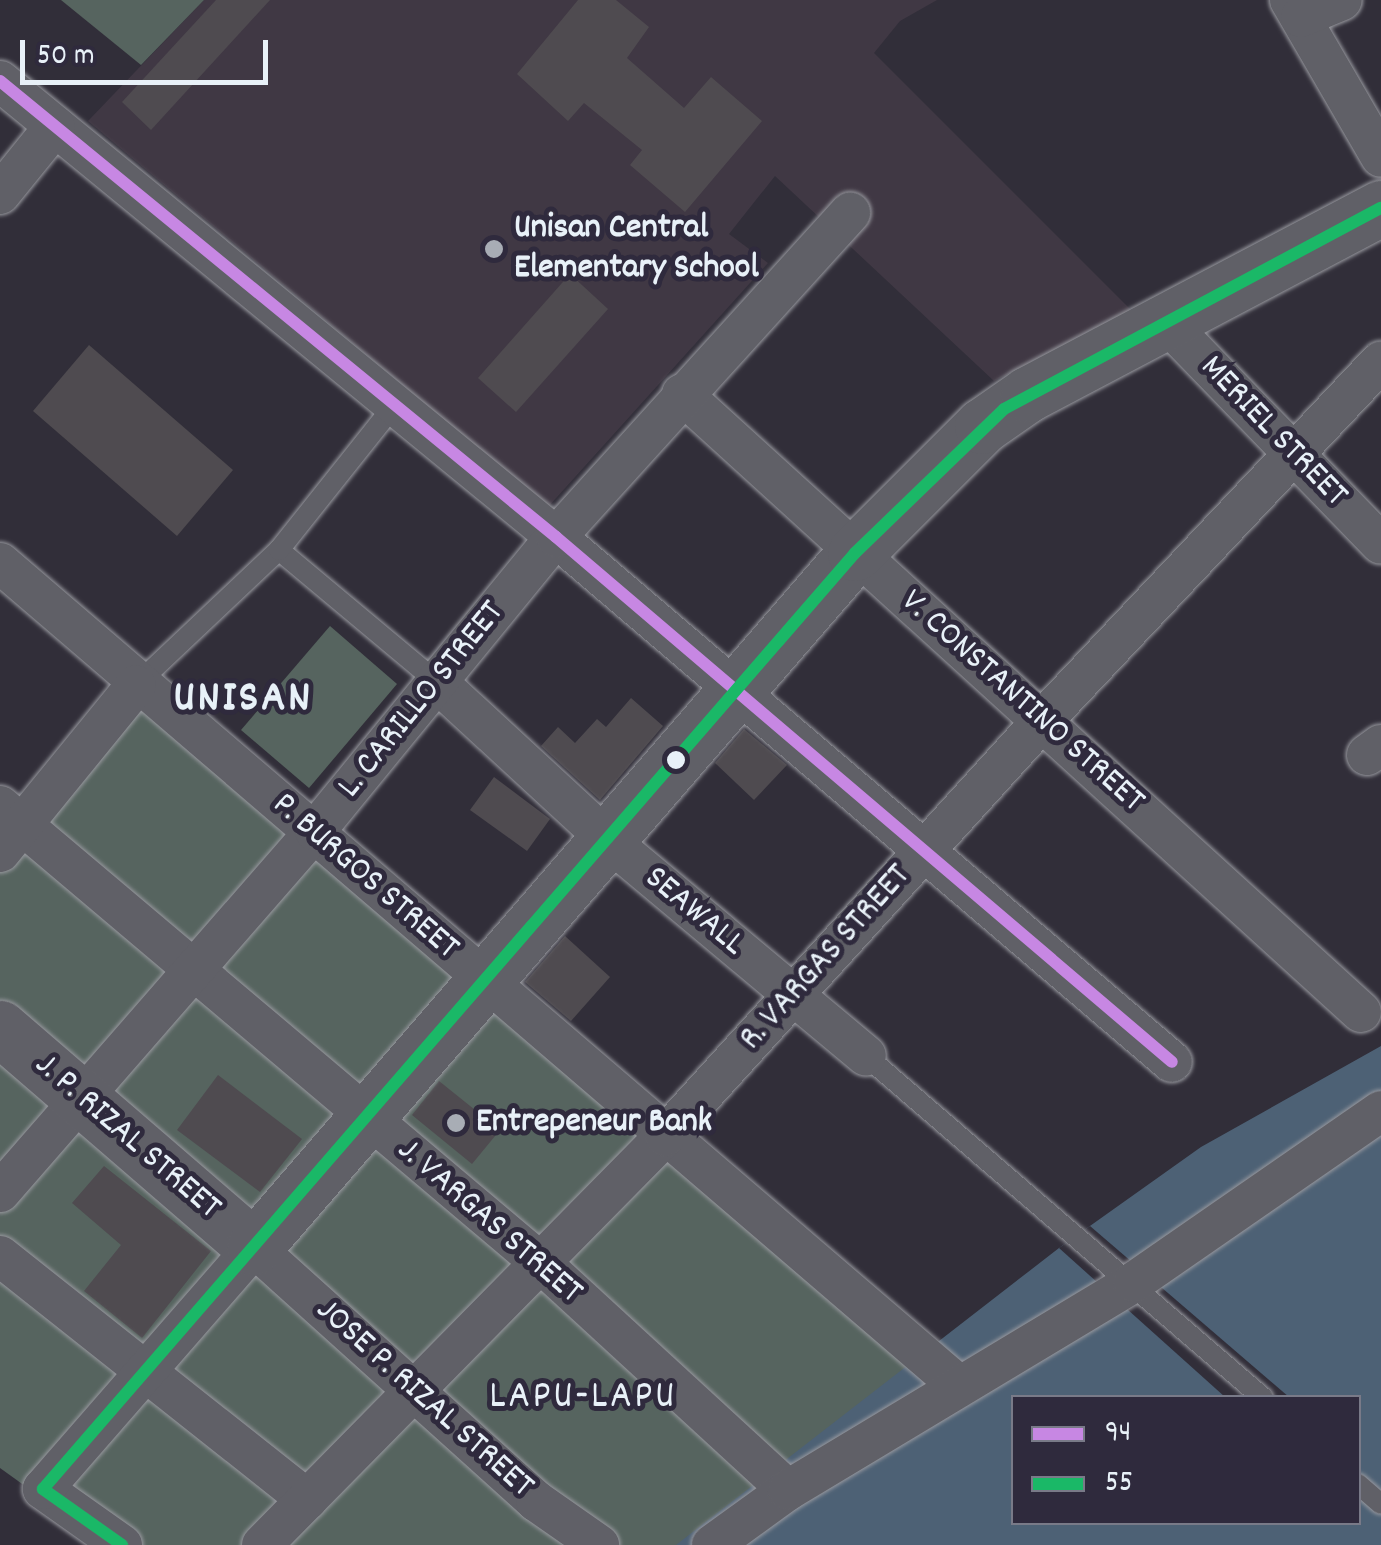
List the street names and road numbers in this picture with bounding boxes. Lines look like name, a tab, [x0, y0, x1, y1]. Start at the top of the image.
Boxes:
street label: MERIEL STREET	[1190, 347, 1356, 517]
street label: V. CONSTANTINO STREET	[891, 581, 1153, 823]
street label: L. CARILLO STREET	[330, 593, 514, 807]
street label: P. BURGOS STREET	[263, 784, 467, 970]
street label: R. VARGAS STREET	[731, 856, 921, 1060]
street label: SEAWALL	[635, 858, 753, 966]
street label: J. P. RIZAL STREET	[25, 1045, 229, 1229]
street label: J. VARGAS STREET	[388, 1130, 590, 1314]
street label: JOSE P. RIZAL STREET	[306, 1290, 542, 1508]

